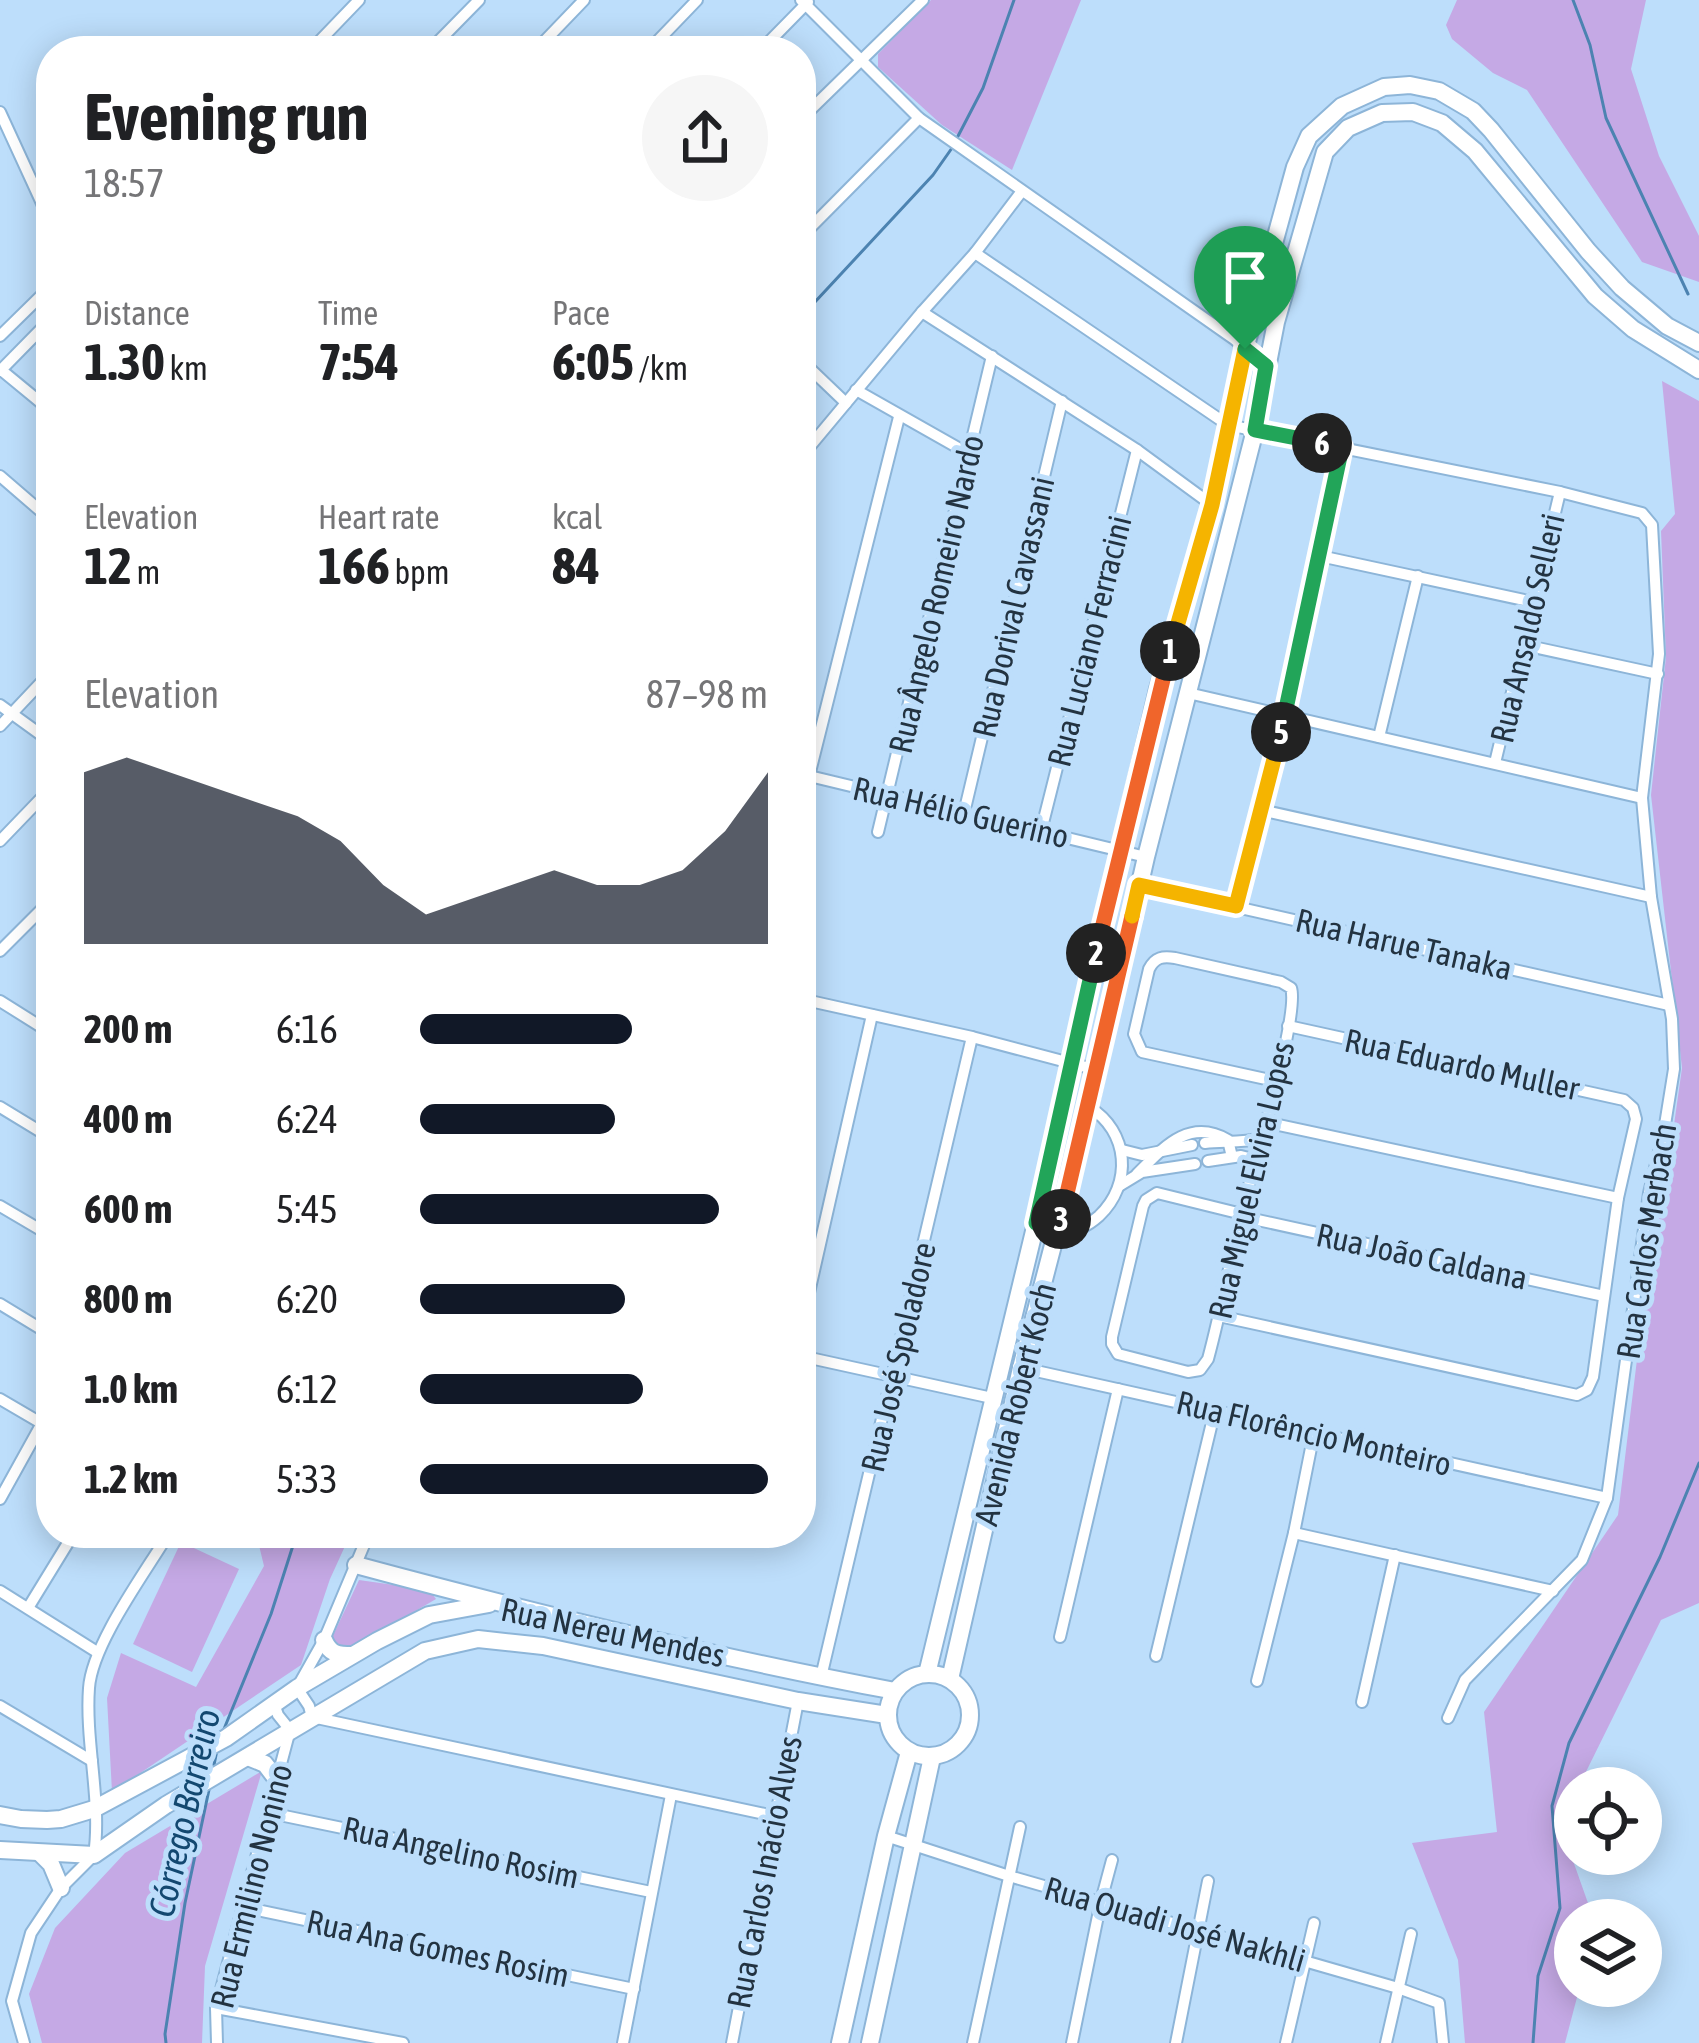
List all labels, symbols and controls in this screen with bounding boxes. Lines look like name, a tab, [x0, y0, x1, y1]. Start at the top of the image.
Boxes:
button: share	[642, 75, 768, 201]
text: Evening run	[84, 78, 369, 154]
text: 18:57	[84, 161, 164, 205]
pin	[1194, 226, 1296, 349]
icon: arrive	[1212, 244, 1278, 310]
text: Distance	[84, 294, 190, 332]
text: Time	[318, 294, 378, 332]
text: Pace	[552, 294, 610, 332]
text: 1.30	[84, 332, 165, 391]
text: 7:54	[318, 332, 399, 391]
text: 6:05	[552, 332, 634, 391]
text: km	[165, 349, 208, 387]
text: /km	[634, 349, 688, 387]
pin: 6	[1292, 413, 1352, 473]
text: 6	[1314, 424, 1330, 462]
street label: Rua Ângelo Romeiro Nardo	[881, 431, 991, 757]
street label: Rua Dorival Cavassani	[965, 473, 1061, 741]
text: Elevation	[84, 498, 198, 536]
text: Heart rate	[318, 498, 440, 536]
text: kcal	[552, 498, 602, 536]
street label: Rua Ansaldo Selleri	[1482, 510, 1572, 746]
street label: Rua Luciano Ferracini	[1039, 512, 1139, 770]
text: 12	[84, 536, 132, 595]
text: 166	[318, 536, 390, 595]
text: 84	[552, 536, 600, 595]
text: m	[132, 553, 160, 591]
text: bpm	[390, 553, 450, 591]
pin: 1	[1140, 621, 1200, 681]
text: 1	[1162, 632, 1178, 670]
text: Elevation	[84, 672, 219, 716]
text: 87–98 m	[646, 672, 768, 716]
pin: 5	[1251, 702, 1311, 762]
text: 5	[1273, 713, 1289, 751]
street label: Rua Hélio Guerino	[850, 769, 1072, 855]
street label: Rua Harue Tanaka	[1292, 901, 1516, 987]
pin: 2	[1066, 923, 1126, 983]
text: 2	[1088, 934, 1104, 972]
text: 200 m	[84, 1007, 172, 1051]
text: 6:16	[276, 1007, 338, 1051]
street label: Rua Eduardo Muller	[1341, 1021, 1584, 1108]
street label: Rua Miguel Elvira Lopes	[1201, 1038, 1301, 1322]
text: 400 m	[84, 1097, 172, 1141]
text: 6:24	[276, 1097, 338, 1141]
street label: Rua Carlos Merbach	[1609, 1120, 1683, 1362]
text: 600 m	[84, 1187, 172, 1231]
text: 5:45	[276, 1187, 338, 1231]
pin: 3	[1031, 1189, 1091, 1249]
text: 3	[1053, 1200, 1069, 1238]
street label: Rua João Caldana	[1313, 1215, 1531, 1297]
street label: Rua José Spoladore	[853, 1238, 943, 1476]
text: 800 m	[84, 1277, 172, 1321]
text: 6:20	[276, 1277, 338, 1321]
street label: Avenida Robert Koch	[966, 1279, 1064, 1529]
text: 1.0 km	[84, 1367, 178, 1411]
text: 6:12	[276, 1367, 338, 1411]
street label: Rua Florêncio Monteiro	[1173, 1383, 1455, 1483]
text: 1.2 km	[84, 1457, 178, 1501]
text: 5:33	[276, 1457, 338, 1501]
street label: Rua Nereu Mendes	[498, 1590, 728, 1674]
water label: Córrego Barreiro	[140, 1705, 228, 1921]
street label: Rua Carlos Inácio Alves	[719, 1733, 809, 2011]
street label: Rua Ermilino Nonino	[202, 1760, 300, 2012]
map controls	[1554, 1767, 1662, 2007]
button: locate	[1554, 1767, 1662, 1875]
street label: Rua Angelino Rosim	[339, 1808, 583, 1896]
street label: Rua Ouadi José Nakhli	[1040, 1869, 1310, 1979]
button: layers	[1554, 1899, 1662, 2007]
street label: Rua Ana Gomes Rosim	[303, 1902, 573, 1994]

